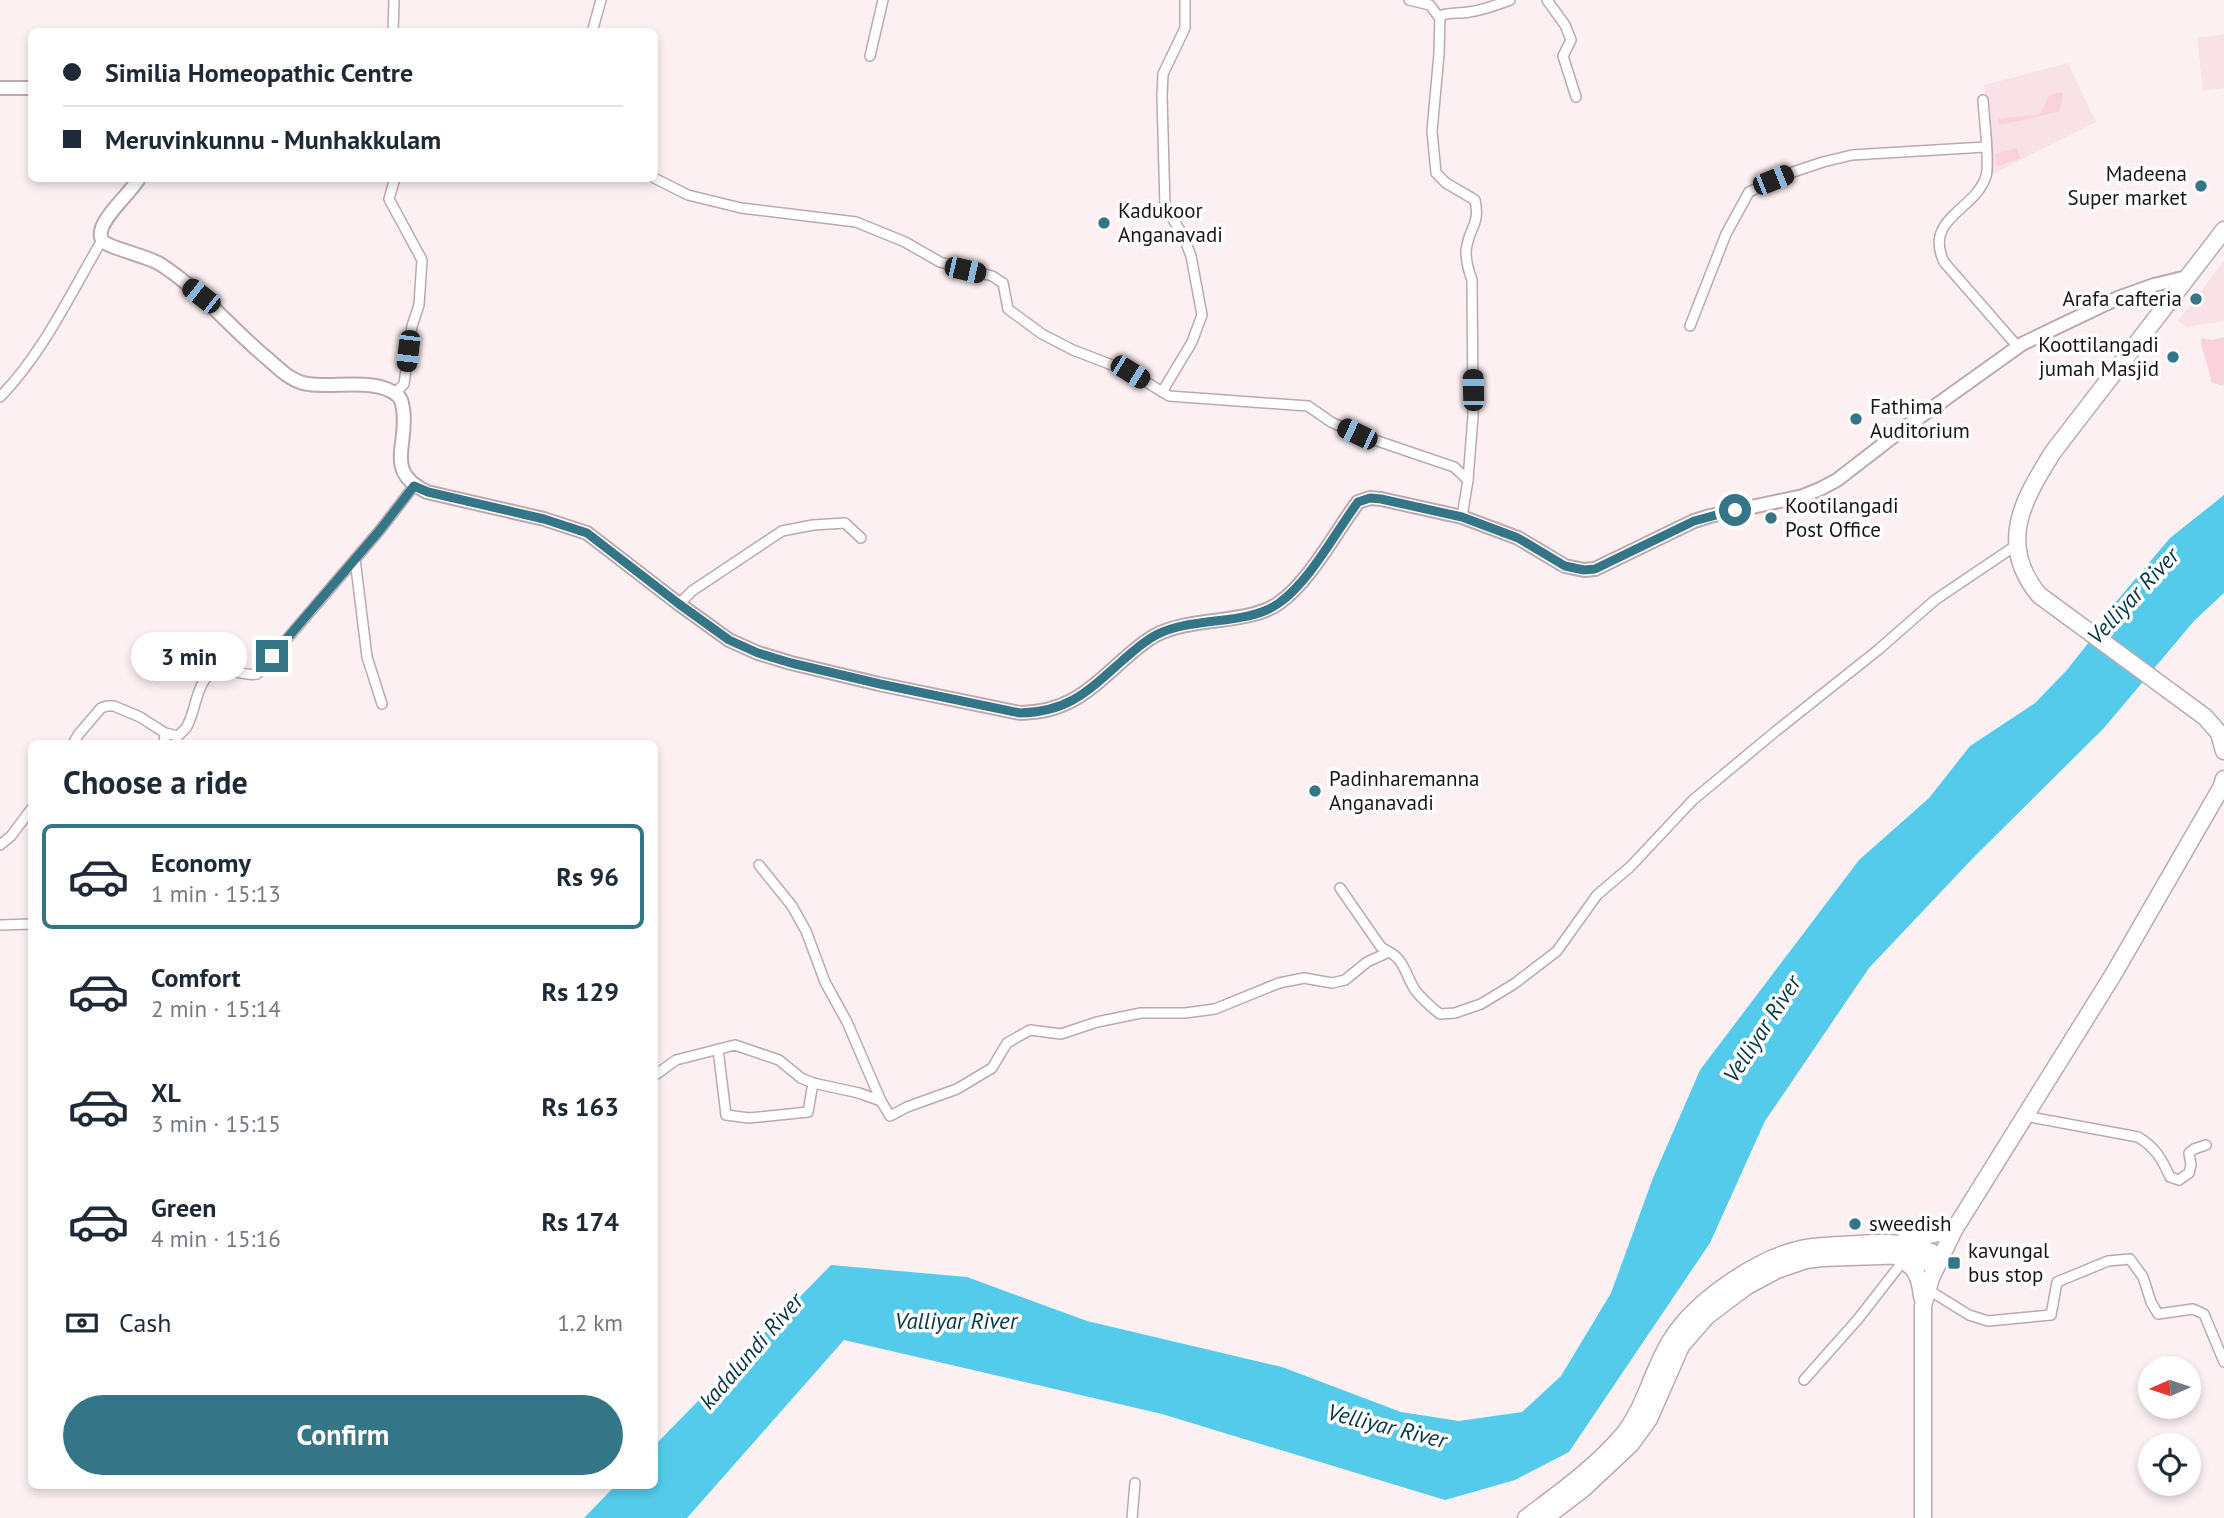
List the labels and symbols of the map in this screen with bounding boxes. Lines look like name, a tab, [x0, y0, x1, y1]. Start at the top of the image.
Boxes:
place label: Madeena Super market	[2068, 160, 2187, 211]
car	[1750, 162, 1797, 198]
marker: Madeena Super market	[2193, 178, 2209, 194]
place label: Kadukoor Anganavadi	[1118, 197, 1223, 248]
marker: Kadukoor Anganavadi	[1096, 215, 1112, 231]
car	[943, 255, 988, 285]
car	[178, 275, 225, 317]
place label: Arafa cafteria	[2062, 285, 2182, 312]
marker: Arafa cafteria	[2188, 291, 2204, 307]
car	[396, 329, 421, 373]
place label: Koottilangadi jumah Masjid	[2038, 331, 2159, 382]
marker: Koottilangadi jumah Masjid	[2165, 349, 2181, 365]
car	[1107, 352, 1154, 392]
car	[1463, 369, 1484, 411]
place label: Fathima Auditorium	[1870, 393, 1970, 444]
marker: Fathima Auditorium	[1848, 411, 1864, 427]
car	[1334, 415, 1381, 453]
place label: Kootilangadi Post Office	[1785, 492, 1899, 543]
route start	[1719, 494, 1751, 526]
marker: Kootilangadi Post Office	[1763, 510, 1779, 526]
water label: Velliyar River	[2080, 540, 2186, 650]
callout: 3 min	[132, 632, 247, 680]
route end	[256, 640, 288, 672]
place label: Padinharemanna Anganavadi	[1329, 765, 1479, 816]
marker: Padinharemanna Anganavadi	[1307, 783, 1323, 799]
water label: Velliyar River	[1716, 968, 1808, 1088]
place label: sweedish	[1869, 1210, 1951, 1237]
marker: sweedish	[1847, 1216, 1863, 1232]
place label: kavungal bus stop	[1968, 1237, 2049, 1288]
marker: kavungal bus stop	[1946, 1255, 1962, 1271]
water label: kadalundi River	[692, 1286, 810, 1415]
water label: Valliyar River	[895, 1306, 1019, 1335]
north arrow	[2138, 1356, 2202, 1419]
water label: Velliyar River	[1324, 1397, 1451, 1455]

